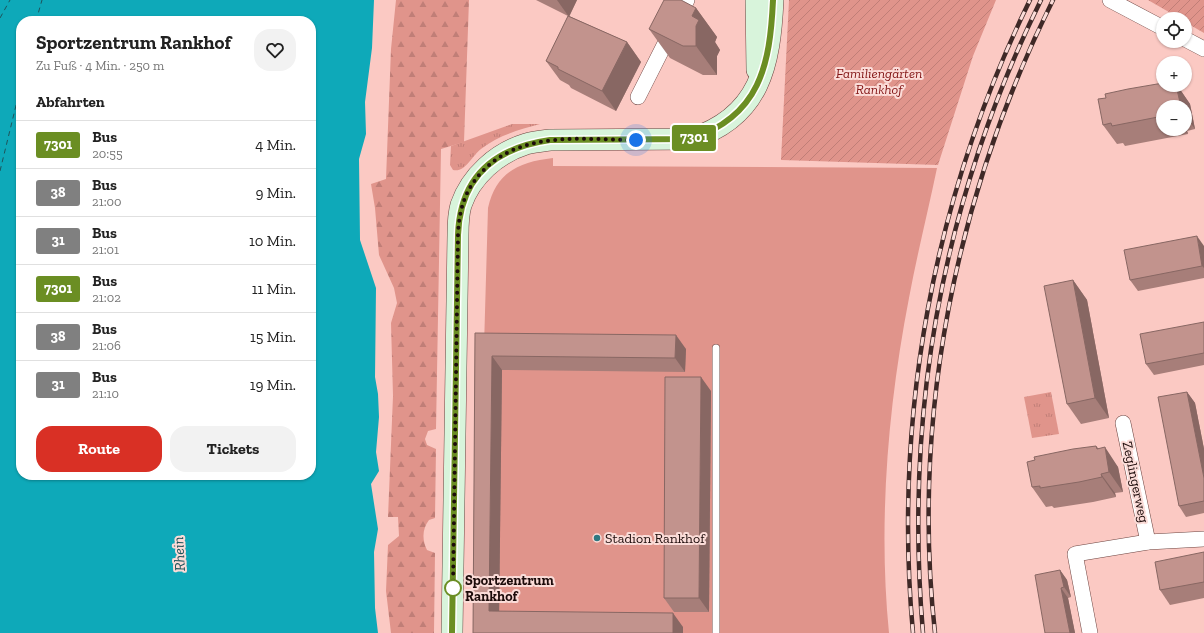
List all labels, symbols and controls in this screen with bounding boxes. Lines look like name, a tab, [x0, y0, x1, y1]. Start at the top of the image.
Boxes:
map controls	[1156, 12, 1192, 136]
button: locate	[1156, 12, 1192, 48]
button: heart	[254, 29, 296, 71]
text: Sportzentrum Rankhof	[36, 31, 231, 54]
button: +	[1156, 56, 1192, 92]
text: Zu Fuß · 4 Min. · 250 m	[36, 58, 164, 73]
park label: Familiengärten Rankhof	[836, 65, 922, 98]
text: Abfahrten	[36, 93, 105, 111]
button: −	[1156, 100, 1192, 136]
line badge: 7301	[666, 125, 722, 151]
text: Bus	[92, 128, 117, 146]
text: 7301	[680, 129, 708, 146]
your location	[626, 130, 646, 150]
text: 7301	[44, 136, 72, 153]
text: 4 Min.	[255, 136, 296, 154]
text: 20:55	[92, 146, 123, 161]
text: Bus	[92, 176, 117, 194]
text: 38	[50, 184, 66, 201]
text: 9 Min.	[255, 184, 296, 202]
text: 21:00	[92, 194, 122, 209]
text: Bus	[92, 224, 117, 242]
text: 31	[51, 232, 65, 249]
text: 10 Min.	[249, 232, 296, 250]
text: 21:01	[92, 242, 119, 257]
text: Bus	[92, 272, 117, 290]
text: 7301	[44, 280, 72, 297]
text: 11 Min.	[252, 280, 296, 298]
text: 21:02	[92, 290, 121, 305]
text: Bus	[92, 320, 117, 338]
text: 38	[50, 328, 66, 345]
text: 15 Min.	[250, 328, 296, 346]
text: 21:06	[92, 338, 121, 353]
text: Bus	[92, 368, 117, 386]
text: 31	[51, 376, 65, 393]
text: 19 Min.	[250, 376, 296, 394]
text: 21:10	[92, 386, 119, 401]
button: Route	[36, 426, 162, 472]
button: Tickets	[170, 426, 296, 472]
street label: Zeglingerweg	[1119, 440, 1153, 525]
place label: Stadion Rankhof	[605, 530, 706, 547]
marker: Stadion Rankhof	[592, 533, 602, 543]
water label: Rhein	[169, 536, 189, 572]
place label: Sportzentrum Rankhof	[465, 572, 555, 605]
marker: Sportzentrum Rankhof	[444, 579, 462, 597]

